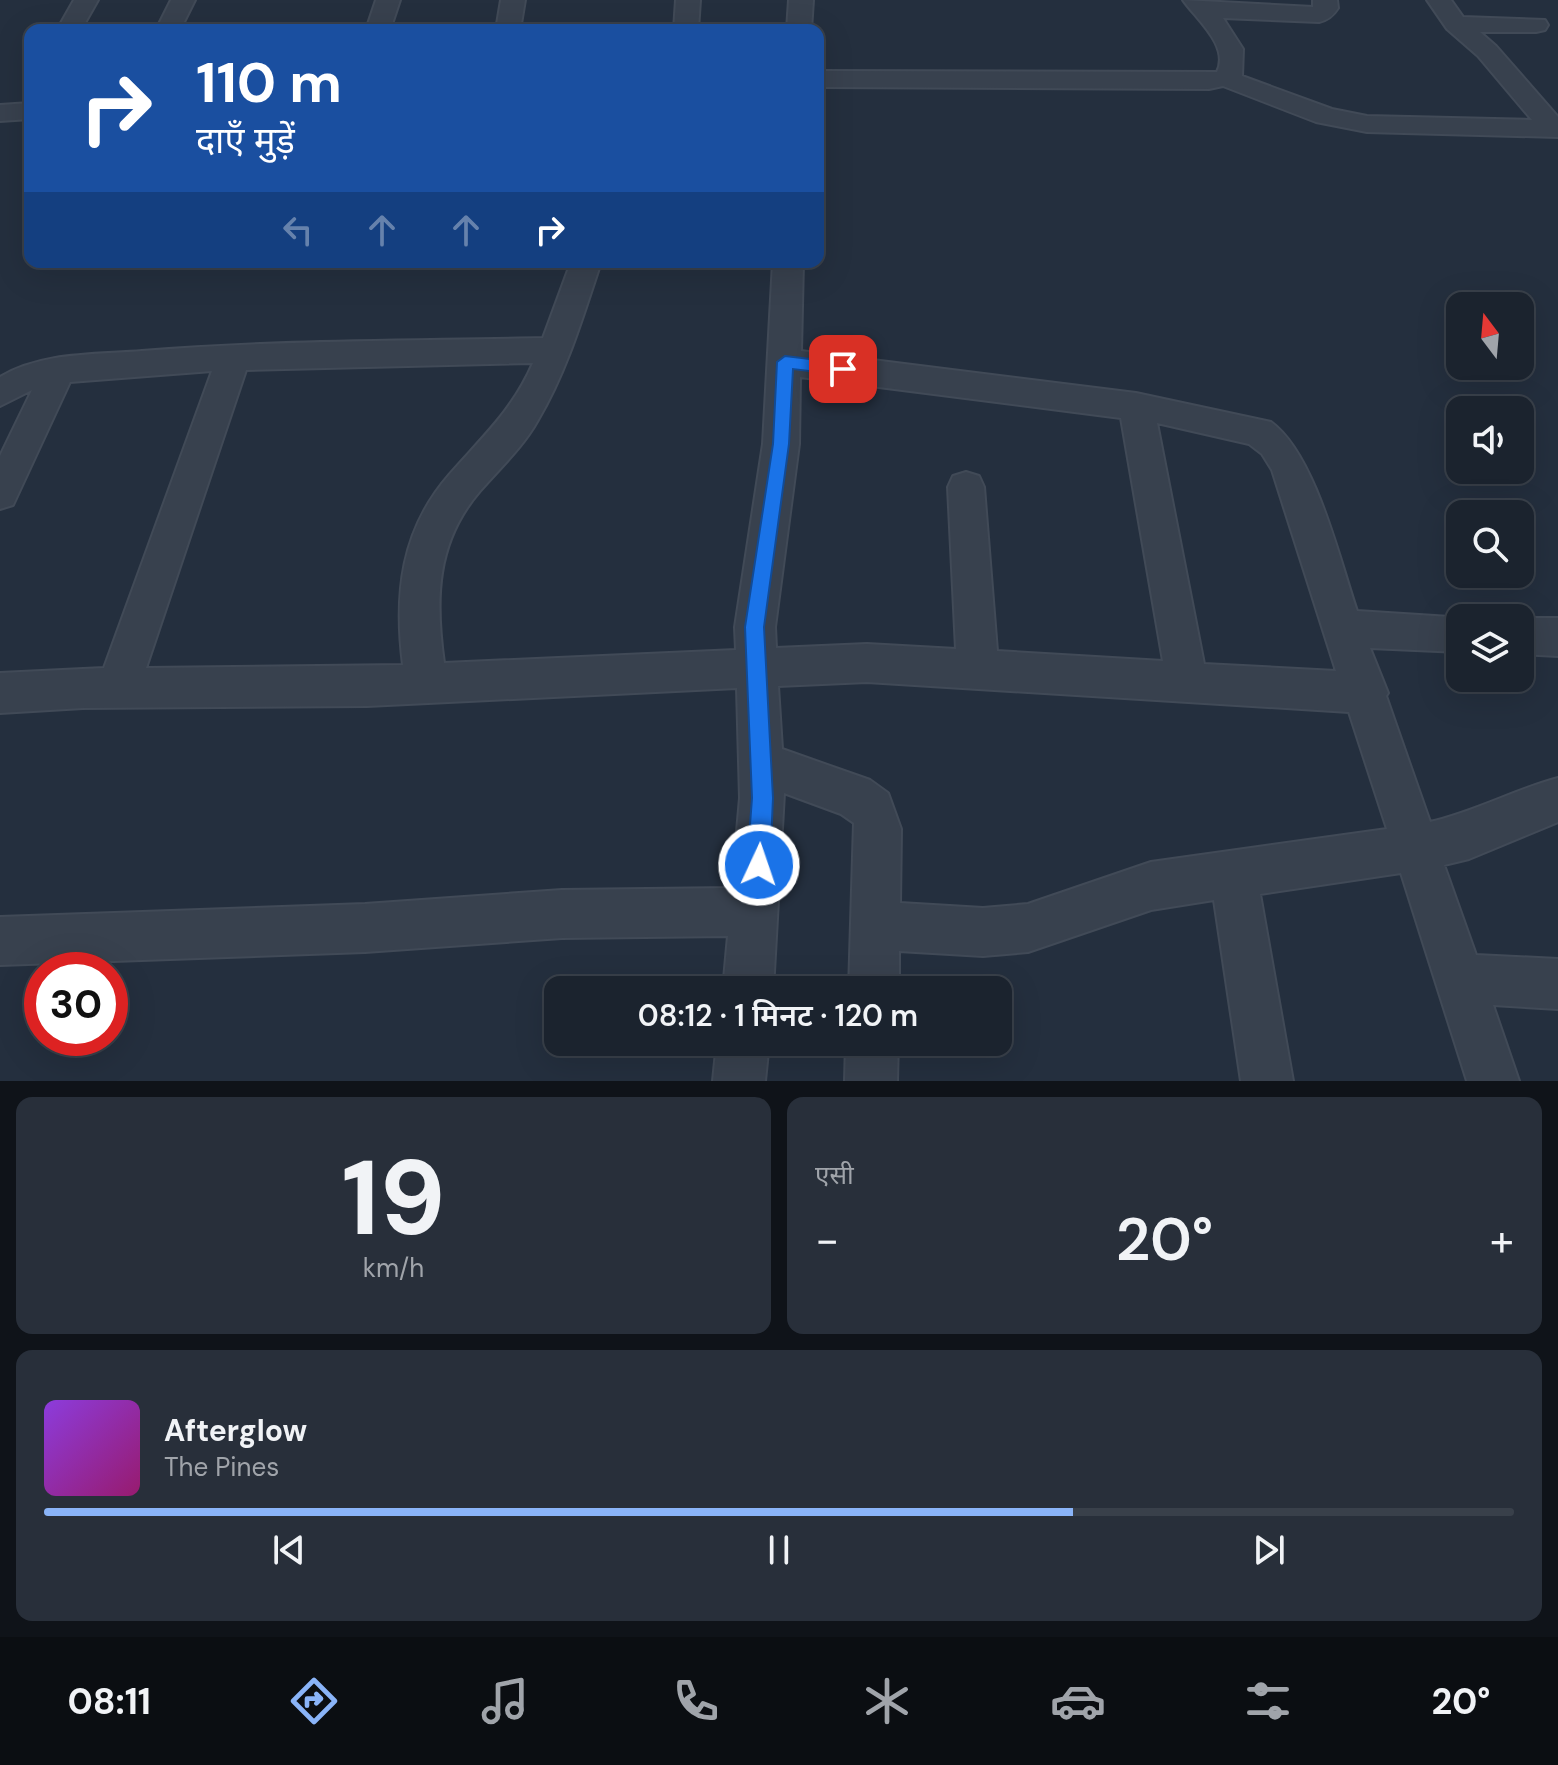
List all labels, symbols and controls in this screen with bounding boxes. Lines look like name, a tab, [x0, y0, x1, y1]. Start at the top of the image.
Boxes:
text: 110 m	[196, 46, 342, 119]
icon: right	[64, 56, 168, 160]
text: दाएँ मुड़ें	[196, 117, 295, 164]
icon: left	[276, 208, 320, 252]
icon: ahead	[360, 208, 404, 252]
icon: ahead	[444, 208, 488, 252]
icon: right	[528, 208, 572, 252]
north arrow	[1446, 292, 1534, 380]
map controls	[1446, 292, 1534, 692]
pin	[809, 335, 877, 403]
icon: arrive	[821, 347, 865, 391]
button: sound	[1446, 396, 1534, 484]
button: search	[1446, 500, 1534, 588]
button: layers	[1446, 604, 1534, 692]
position arrow	[717, 823, 801, 907]
speed limit sign: 30	[24, 952, 128, 1056]
text: 08:12 · 1 मिनट · 120 m	[638, 996, 918, 1035]
text: 19	[342, 1131, 445, 1266]
text: एसी	[815, 1158, 854, 1192]
text: 20°	[1116, 1200, 1213, 1279]
text: −	[815, 1211, 839, 1269]
text: +	[1490, 1211, 1514, 1269]
text: km/h	[363, 1251, 424, 1285]
text: Afterglow	[164, 1411, 307, 1450]
text: The Pines	[164, 1450, 279, 1484]
icon: previous	[267, 1528, 311, 1572]
icon: pause	[757, 1528, 801, 1572]
icon: next	[1247, 1528, 1291, 1572]
icon: directions	[286, 1673, 342, 1729]
icon: music	[477, 1673, 533, 1729]
icon: phone	[668, 1673, 724, 1729]
icon: climate	[859, 1673, 915, 1729]
icon: car	[1050, 1673, 1106, 1729]
icon: filters	[1240, 1673, 1296, 1729]
text: 08:11	[67, 1678, 151, 1725]
text: 20°	[1431, 1678, 1490, 1725]

